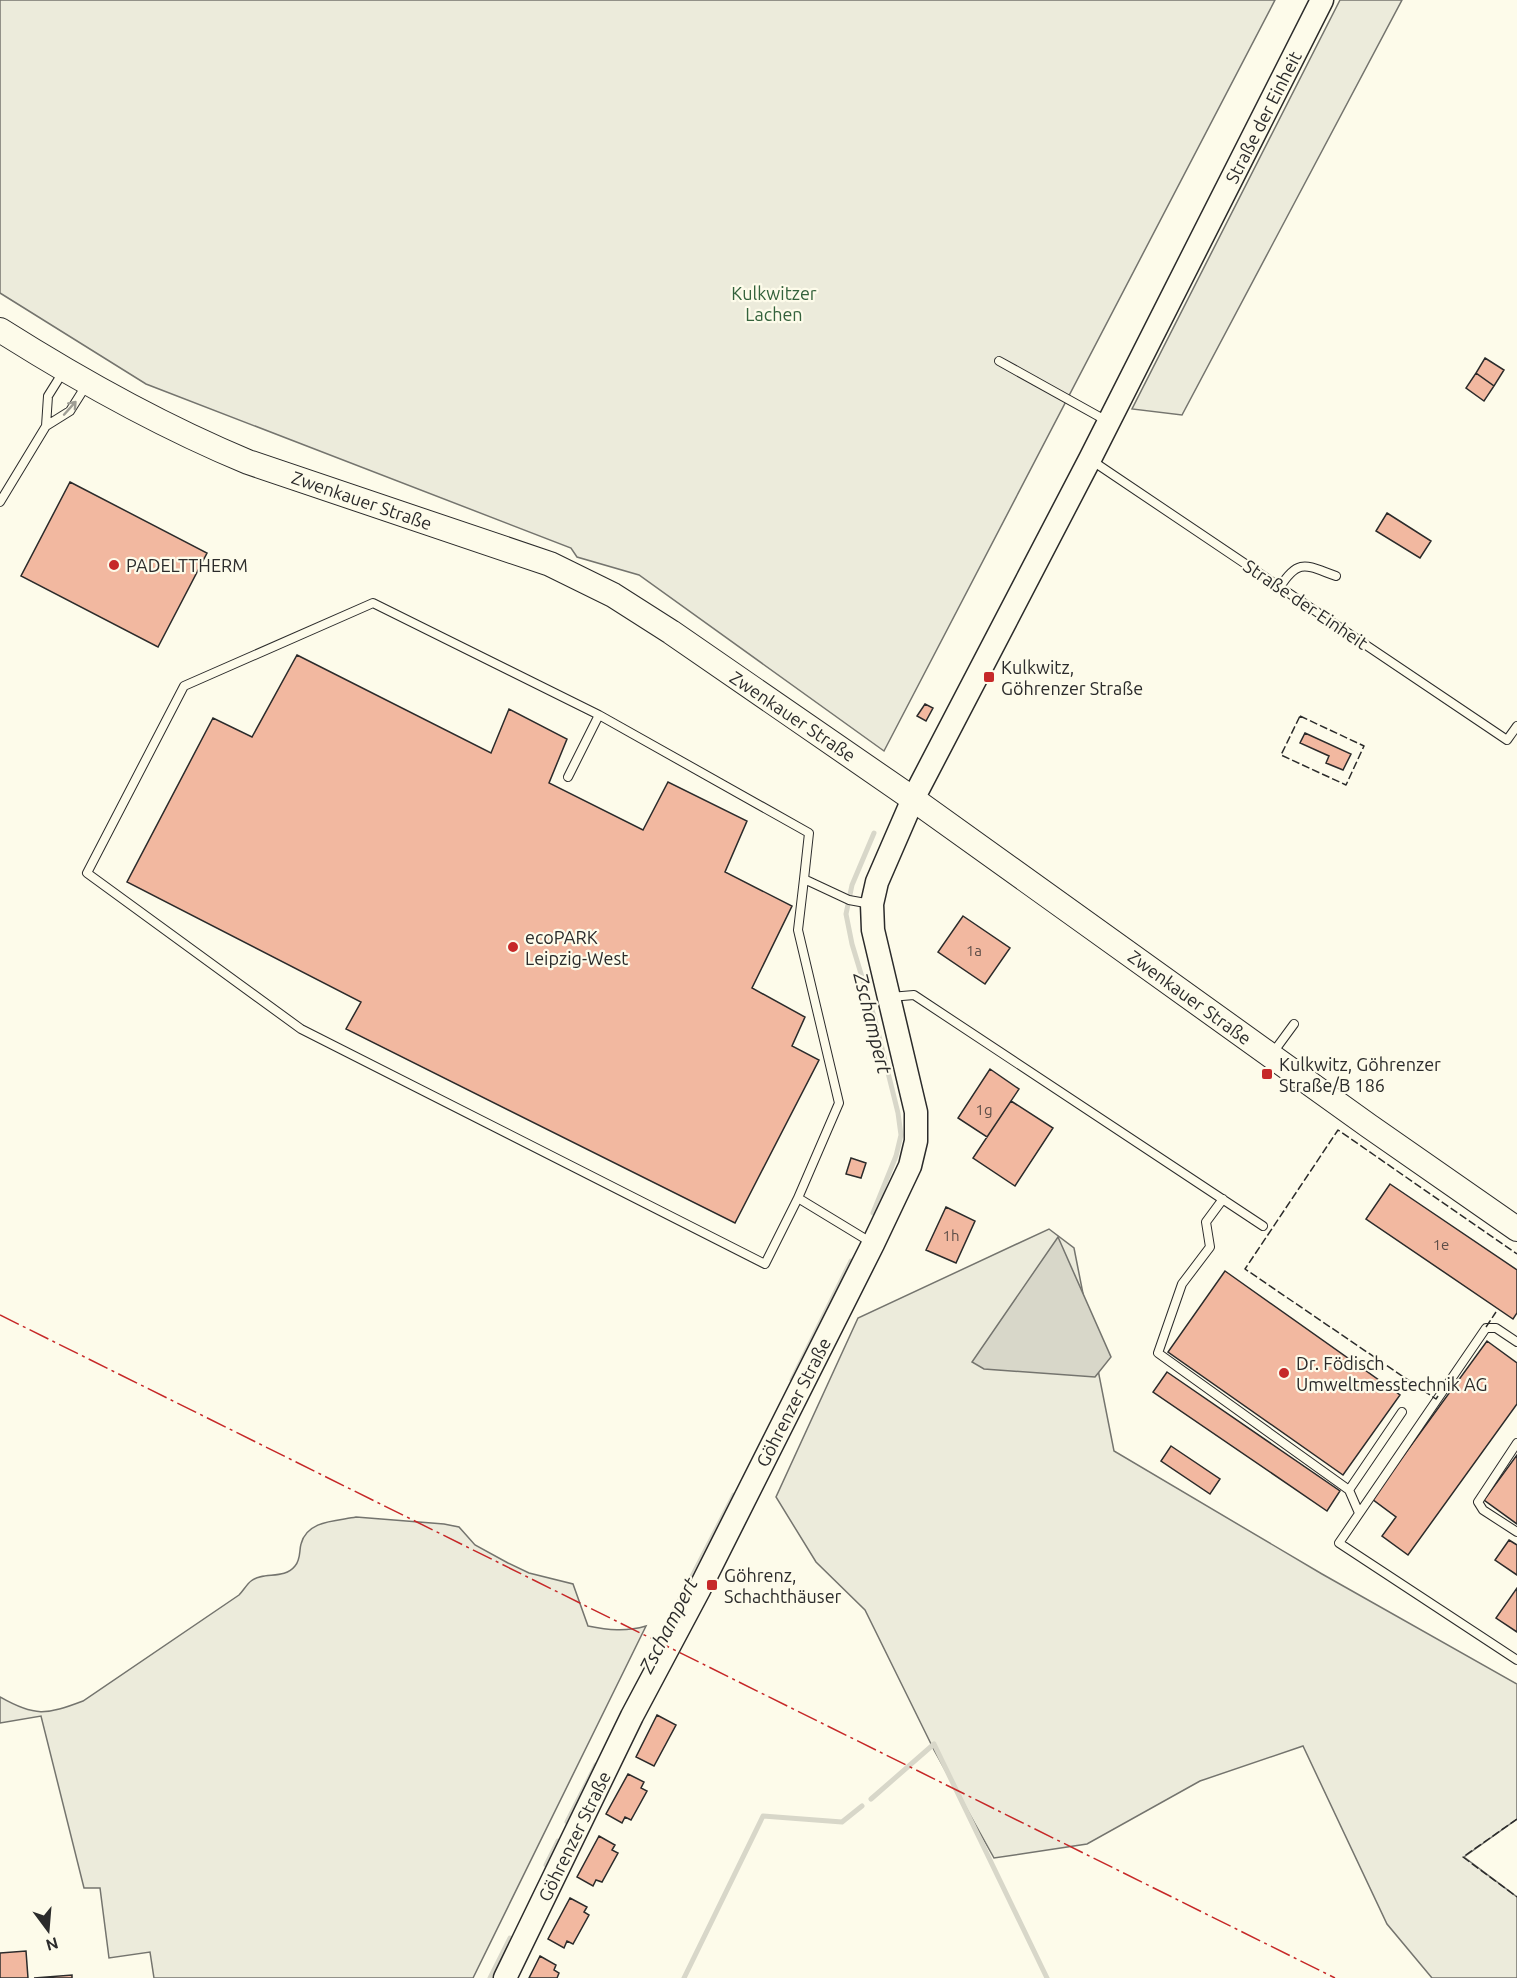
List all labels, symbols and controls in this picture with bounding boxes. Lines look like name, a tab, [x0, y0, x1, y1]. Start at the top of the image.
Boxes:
street label: Straße der Einheit	[1221, 48, 1305, 186]
park label: Kulkwitzer Lachen	[731, 283, 817, 324]
one-way arrow	[63, 401, 77, 416]
street label: Zwenkauer Straße	[289, 467, 435, 533]
place label: PADELTTHERM	[126, 555, 248, 575]
street label: Straße der Einheit	[1240, 555, 1372, 653]
marker: PADELTTHERM	[107, 558, 121, 572]
place label: Kulkwitz, Göhrenzer Straße	[1001, 657, 1143, 698]
street label: Zwenkauer Straße	[726, 667, 860, 765]
marker: Kulkwitz, Göhrenzer Straße	[982, 670, 996, 684]
place label: ecoPARK Leipzig-West	[525, 927, 628, 968]
marker: ecoPARK Leipzig-West	[506, 940, 520, 954]
house number: 1a	[966, 942, 982, 959]
street label: Zwenkauer Straße	[1125, 946, 1255, 1048]
water label: Zschampert	[849, 969, 897, 1076]
place label: Kulkwitz, Göhrenzer Straße/B 186	[1279, 1054, 1441, 1095]
marker: Kulkwitz, Göhrenzer Straße/B 186	[1260, 1067, 1274, 1081]
house number: 1g	[975, 1101, 993, 1118]
house number: 1h	[942, 1227, 960, 1244]
house number: 1e	[1433, 1236, 1449, 1253]
street label: Göhrenzer Straße	[752, 1334, 834, 1470]
place label: Dr. Födisch Umweltmesstechnik AG	[1296, 1353, 1488, 1394]
marker: Dr. Födisch Umweltmesstechnik AG	[1277, 1366, 1291, 1380]
place label: Göhrenz, Schachthäuser	[724, 1565, 842, 1606]
water label: Zschampert	[634, 1573, 702, 1677]
marker: Göhrenz, Schachthäuser	[705, 1578, 719, 1592]
street label: Göhrenzer Straße	[534, 1768, 614, 1904]
north arrow	[18, 1900, 78, 1960]
text: N	[44, 1934, 60, 1955]

